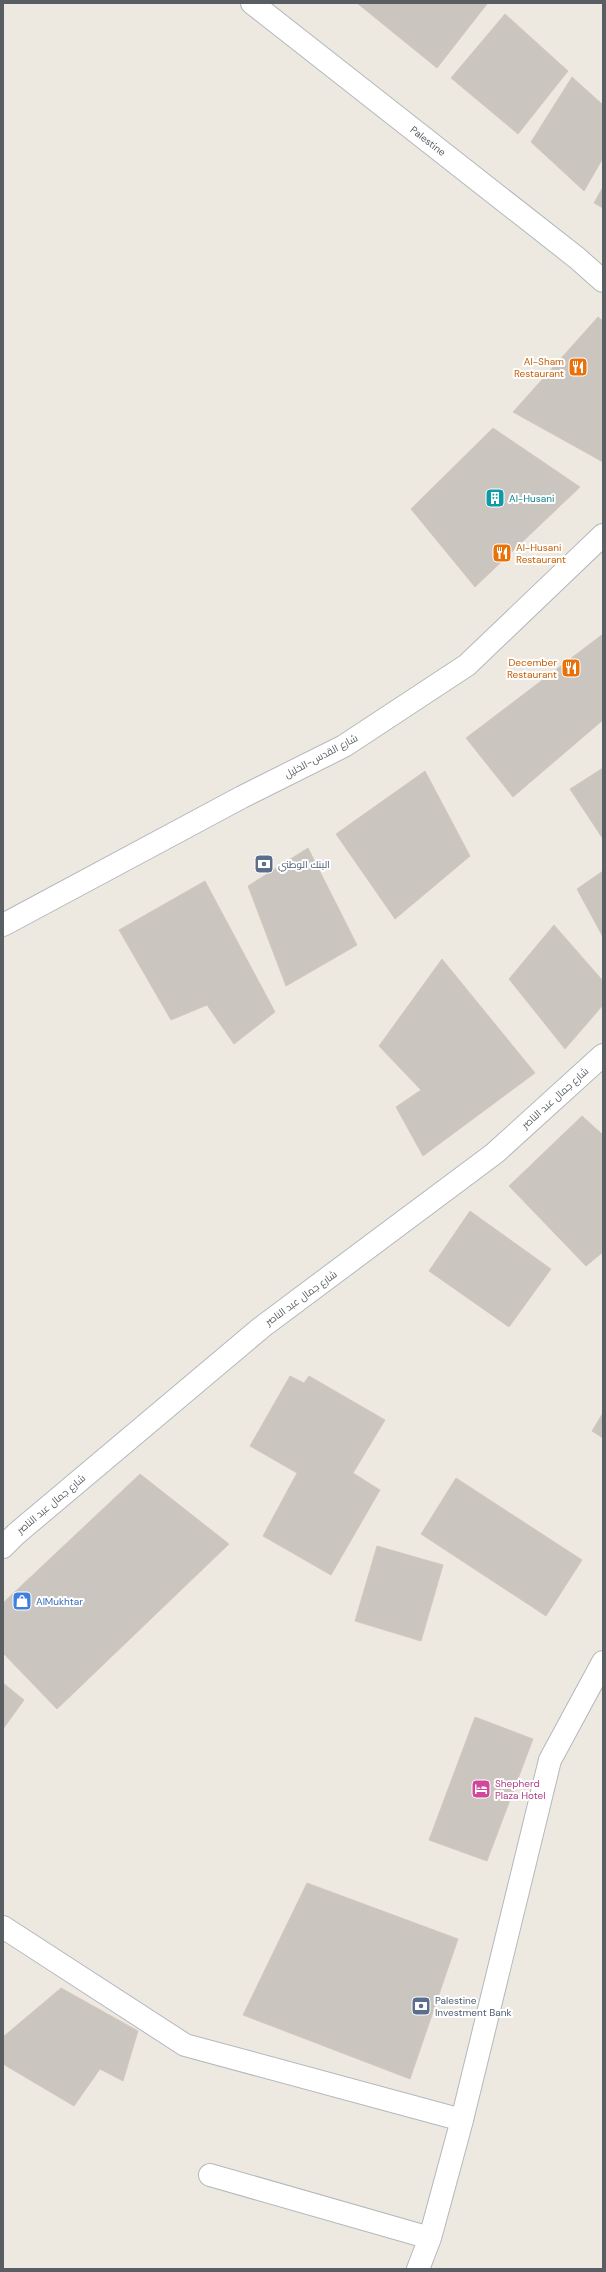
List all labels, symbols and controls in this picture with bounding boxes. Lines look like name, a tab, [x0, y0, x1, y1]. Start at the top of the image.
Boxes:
street label: Palestine	[408, 123, 449, 159]
place label: Al-Sham Restaurant	[514, 355, 564, 380]
restaurant icon: Al-Sham Restaurant	[567, 356, 589, 378]
building icon: Al-Husani	[484, 487, 506, 509]
place label: Al-Husani	[509, 492, 554, 505]
place label: Al-Husani Restaurant	[516, 541, 566, 566]
restaurant icon: Al-Husani Restaurant	[491, 542, 513, 564]
place label: December Restaurant	[507, 656, 557, 681]
restaurant icon: December Restaurant	[560, 657, 582, 679]
street label: شارع القدس-الخليل	[282, 731, 360, 781]
bank icon: البنك الوطني	[253, 853, 275, 875]
place label: البنك الوطني	[278, 858, 330, 872]
street label: شارع جمال عبد الناصر	[518, 1065, 591, 1132]
street label: شارع جمال عبد الناصر	[262, 1268, 339, 1329]
street label: شارع جمال عبد الناصر	[13, 1471, 88, 1537]
shop icon: AlMukhtar	[11, 1590, 33, 1612]
place label: AlMukhtar	[36, 1595, 83, 1608]
place label: Shepherd Plaza Hotel	[495, 1777, 545, 1802]
hotel icon: Shepherd Plaza Hotel	[470, 1778, 492, 1800]
place label: Palestine Investment Bank	[435, 1994, 512, 2019]
bank icon: Palestine Investment Bank	[410, 1995, 432, 2017]

